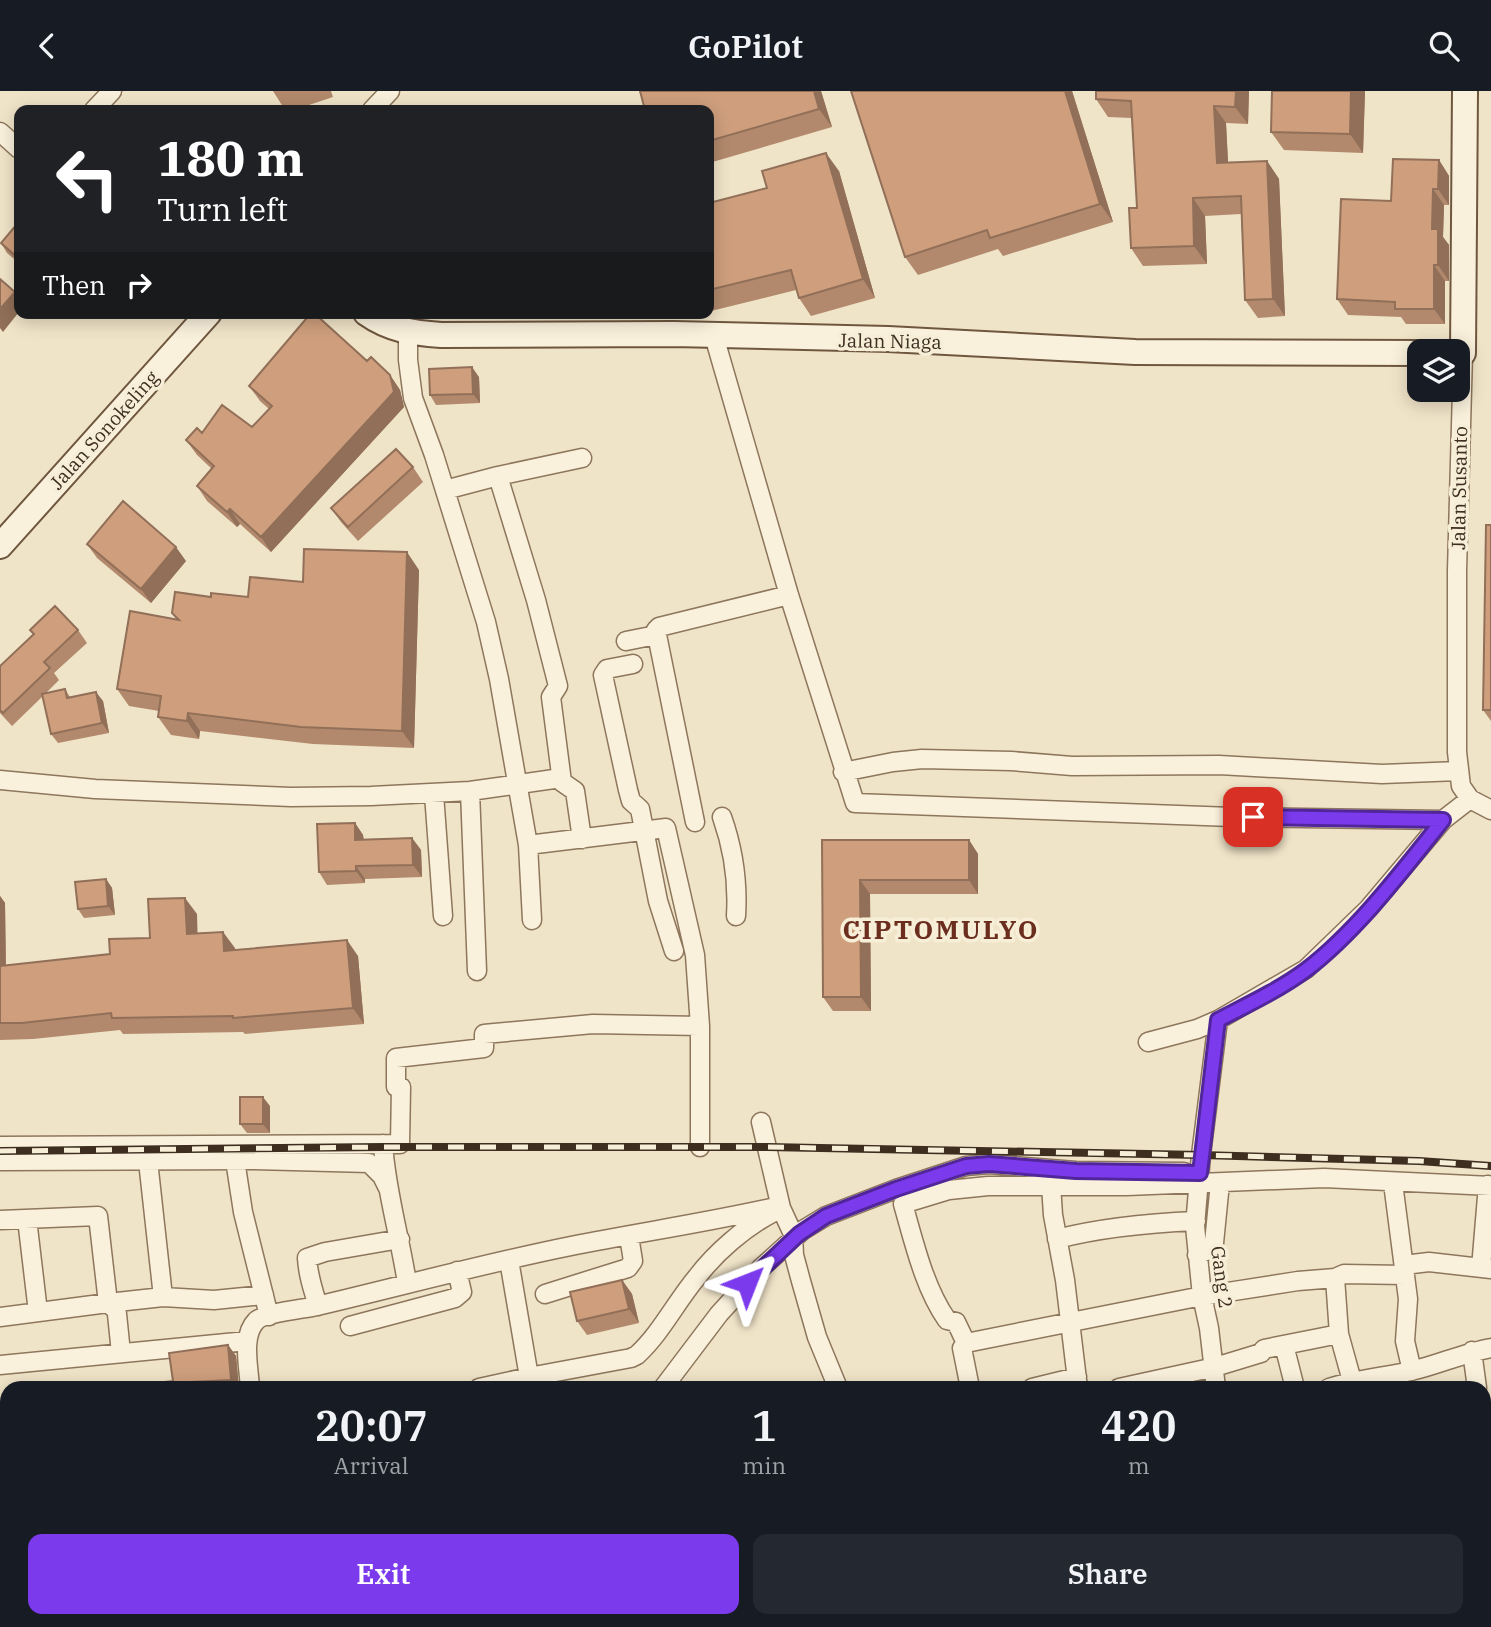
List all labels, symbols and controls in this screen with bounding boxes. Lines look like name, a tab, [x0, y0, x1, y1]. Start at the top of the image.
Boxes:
text: GoPilot	[688, 25, 803, 67]
icon: back	[28, 27, 66, 65]
icon: search	[1425, 27, 1463, 65]
text: 180 m	[157, 126, 304, 189]
icon: left	[42, 133, 133, 224]
text: Turn left	[157, 188, 288, 230]
icon: right	[120, 266, 158, 304]
text: Then	[42, 268, 106, 302]
street label: Jalan Niaga	[838, 328, 942, 354]
map controls	[1407, 339, 1470, 402]
button: layers	[1407, 339, 1470, 402]
street label: Jalan Sonokeling	[44, 365, 164, 494]
street label: Jalan Susanto	[1446, 426, 1472, 550]
pin	[1223, 787, 1283, 847]
icon: arrive	[1234, 798, 1272, 836]
district label: CIPTOMULYO	[843, 912, 1039, 946]
street label: Gang 2	[1206, 1244, 1238, 1310]
position arrow	[710, 1246, 784, 1320]
text: 20:07	[315, 1398, 428, 1453]
text: 1	[752, 1398, 777, 1453]
text: 420	[1101, 1398, 1176, 1453]
text: Arrival	[334, 1450, 409, 1480]
text: min	[742, 1450, 786, 1480]
text: m	[1128, 1450, 1150, 1480]
button: Exit	[28, 1534, 739, 1614]
button: Share	[753, 1534, 1463, 1614]

